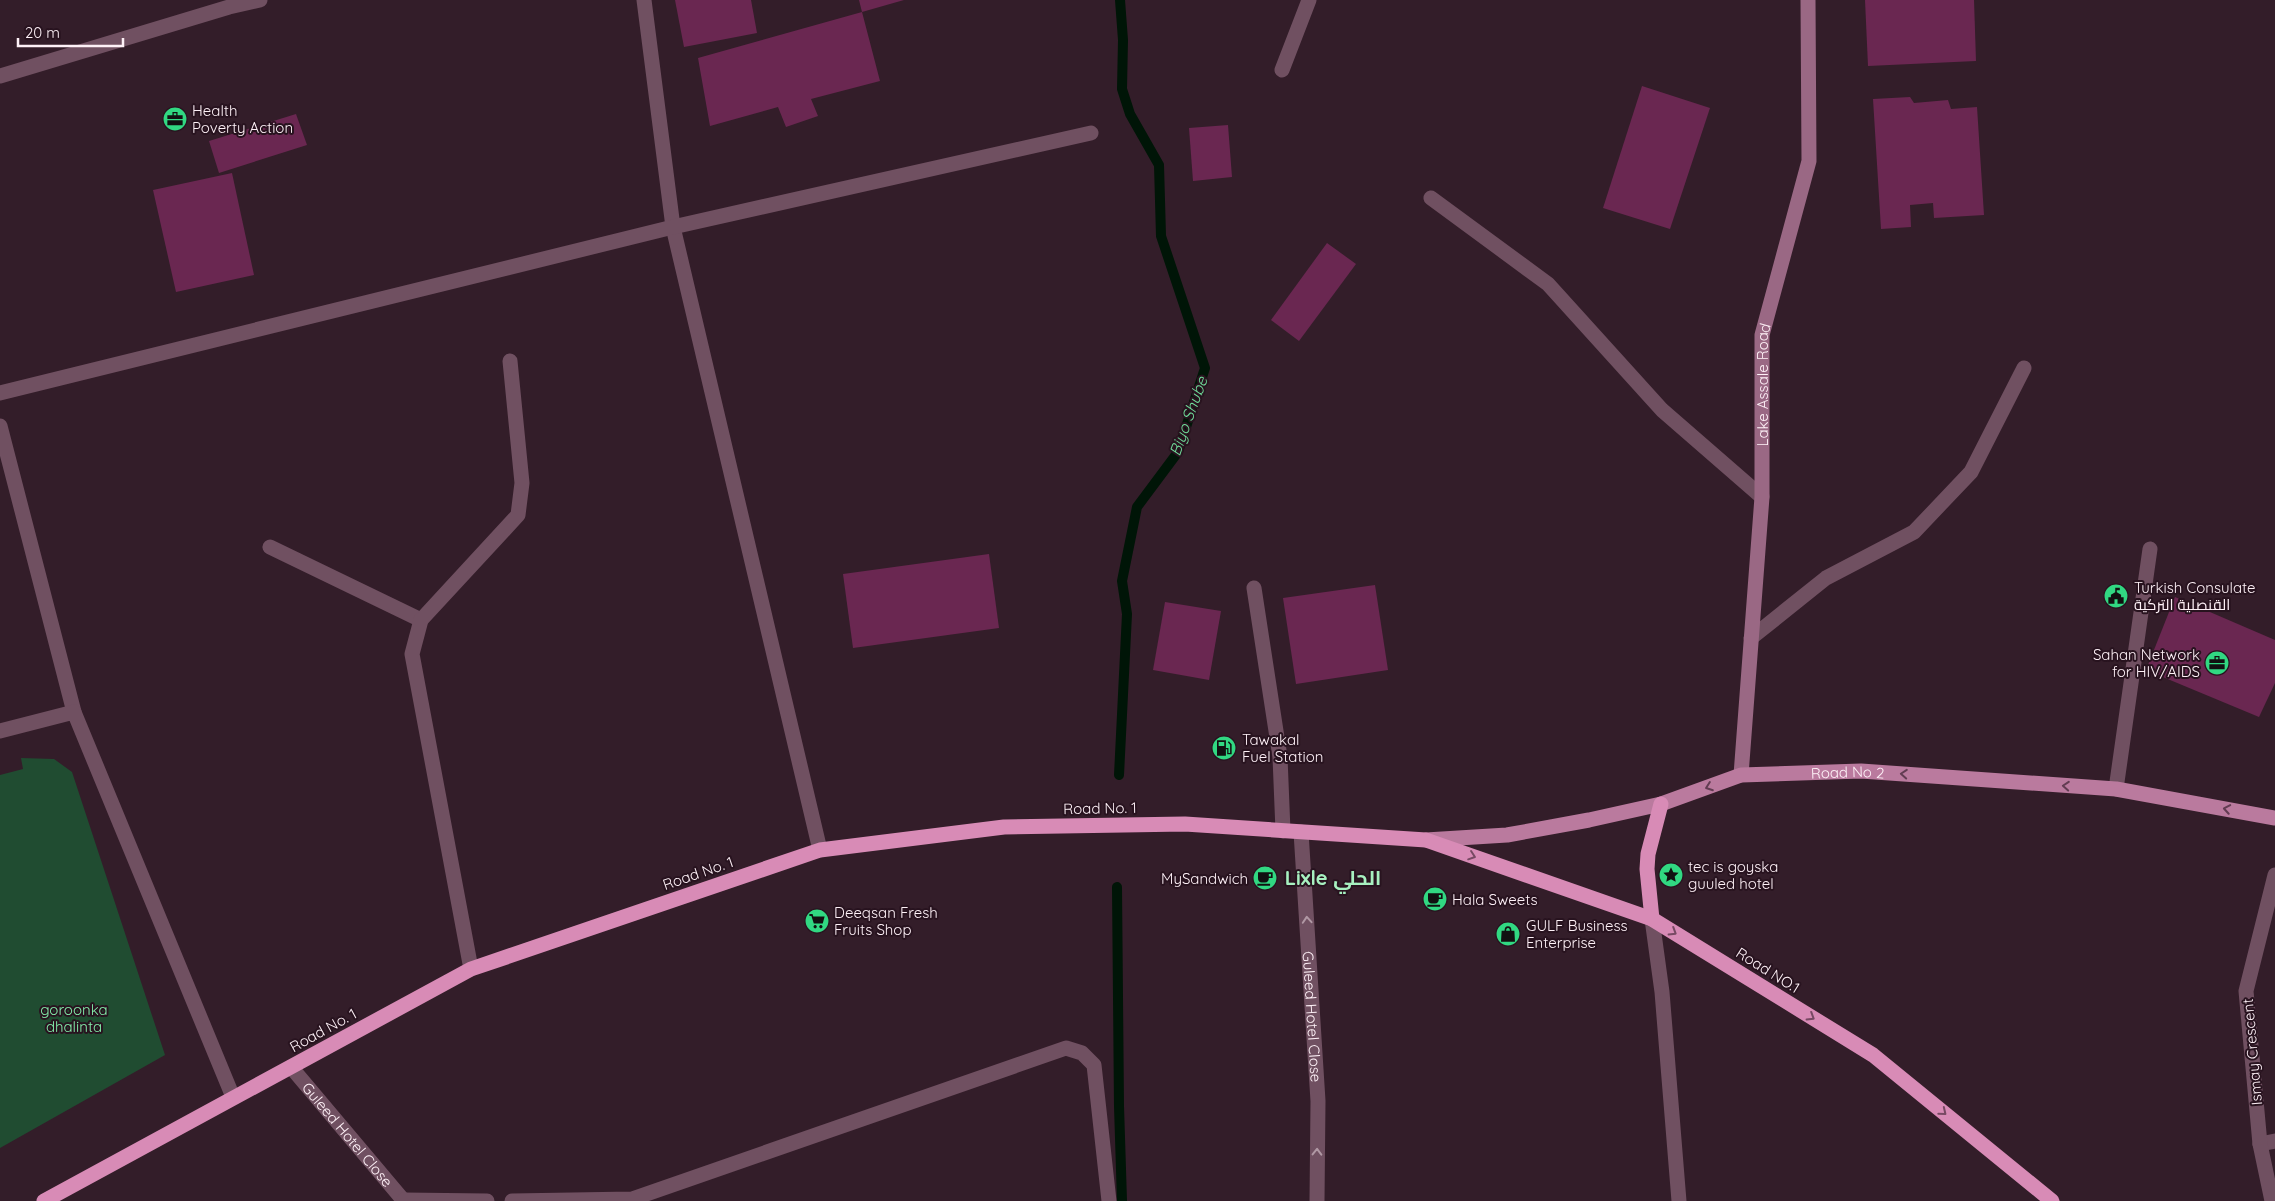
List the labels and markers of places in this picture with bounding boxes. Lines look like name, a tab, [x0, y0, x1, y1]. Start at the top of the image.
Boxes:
place label: Health Poverty Action	[192, 101, 293, 137]
office icon: Health Poverty Action	[162, 106, 188, 132]
place label: Turkish Consulate القنصلية التركية	[2134, 578, 2256, 614]
public building icon: Turkish Consulate القنصلية التركية	[2103, 583, 2129, 609]
place label: Sahan Network for HIV/AIDS	[2093, 645, 2200, 681]
office icon: Sahan Network for HIV/AIDS	[2204, 650, 2230, 676]
place label: Tawakal Fuel Station	[1242, 730, 1323, 766]
fuel station icon: Tawakal Fuel Station	[1211, 735, 1237, 761]
place label: tec is goyska guuled hotel	[1688, 857, 1778, 893]
place icon: tec is goyska guuled hotel	[1658, 862, 1684, 888]
cafe icon: MySandwich	[1252, 865, 1278, 891]
place label: MySandwich	[1161, 869, 1248, 888]
cafe icon: Hala Sweets	[1422, 886, 1448, 912]
place label: Hala Sweets	[1452, 890, 1538, 909]
place label: Deeqsan Fresh Fruits Shop	[834, 903, 938, 939]
supermarket icon: Deeqsan Fresh Fruits Shop	[804, 908, 830, 934]
place label: GULF Business Enterprise	[1526, 916, 1627, 952]
shop icon: GULF Business Enterprise	[1495, 921, 1521, 947]

